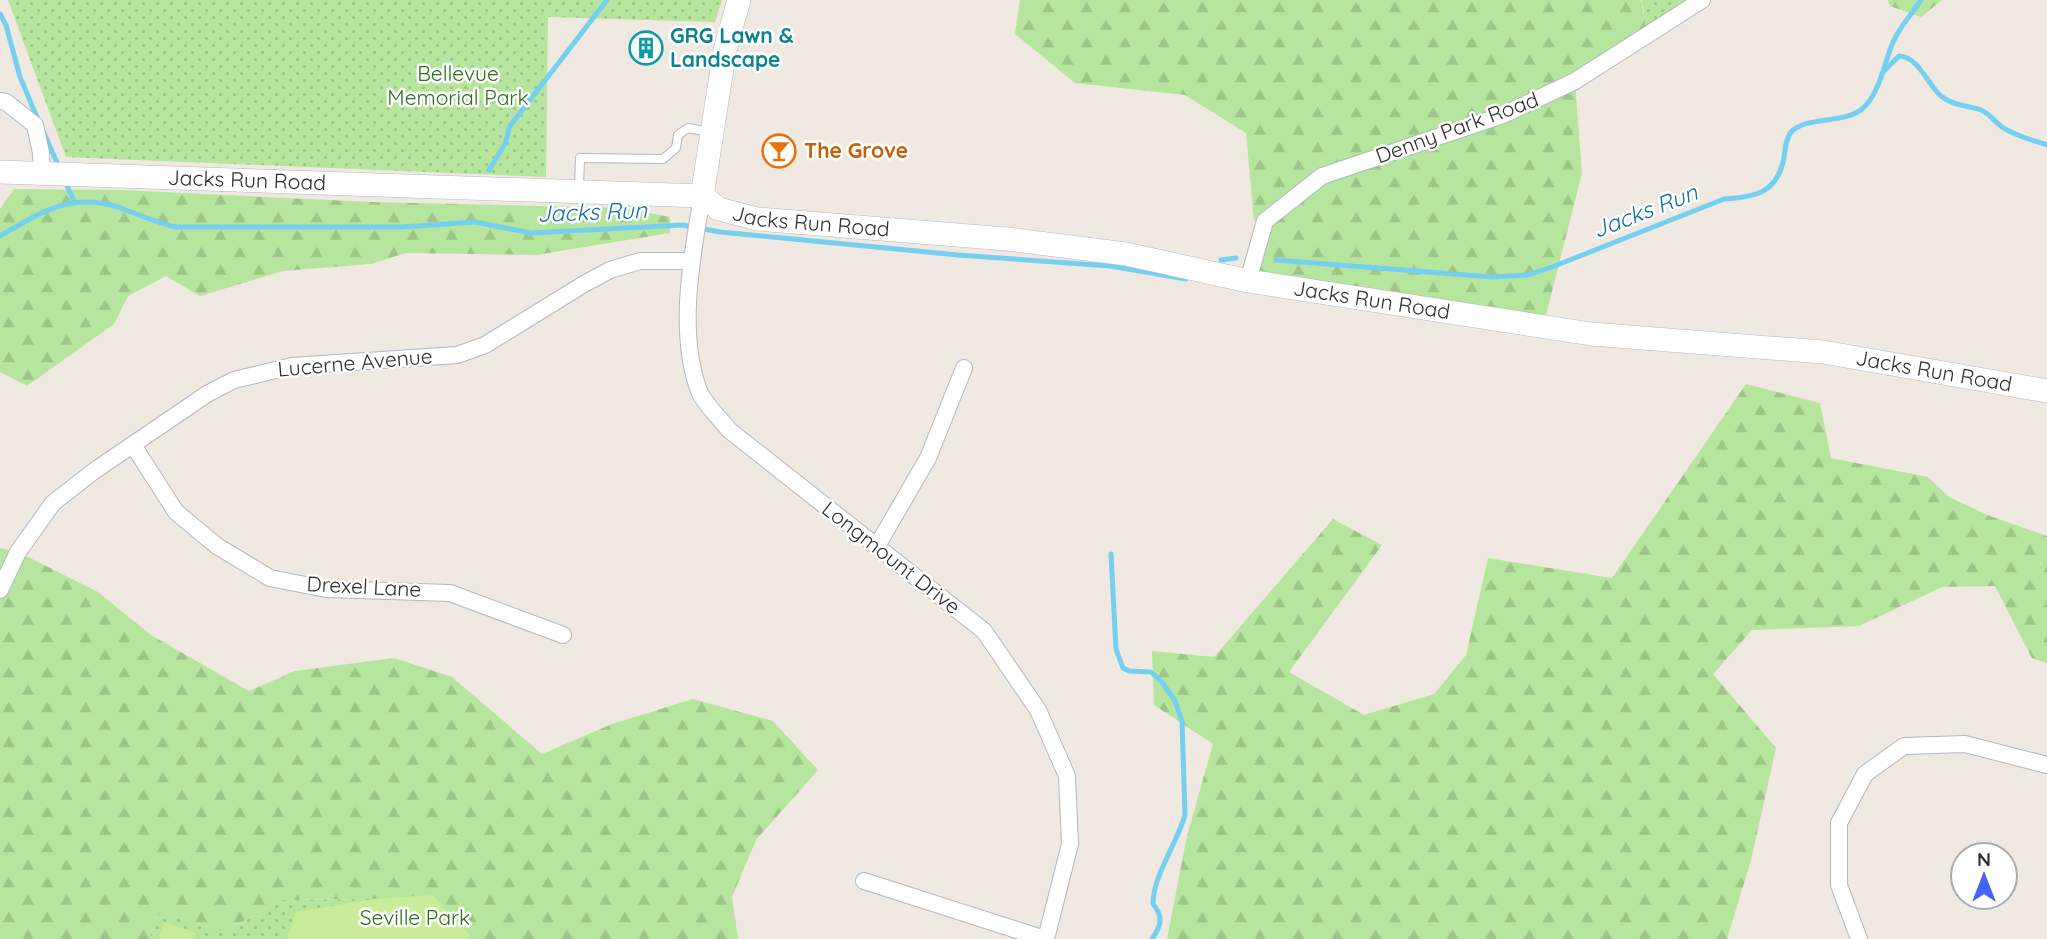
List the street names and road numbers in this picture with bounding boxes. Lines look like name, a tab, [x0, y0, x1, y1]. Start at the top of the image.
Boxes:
street label: Denny Park Road	[1372, 86, 1542, 169]
street label: Jacks Run Road	[167, 164, 326, 195]
street label: Jacks Run Road	[730, 199, 891, 242]
street label: Jacks Run Road	[1292, 274, 1452, 324]
street label: Lucerne Avenue	[276, 342, 434, 382]
street label: Jacks Run Road	[1854, 344, 2014, 397]
street label: Longmount Drive	[817, 495, 966, 619]
street label: Drexel Lane	[306, 570, 422, 602]

